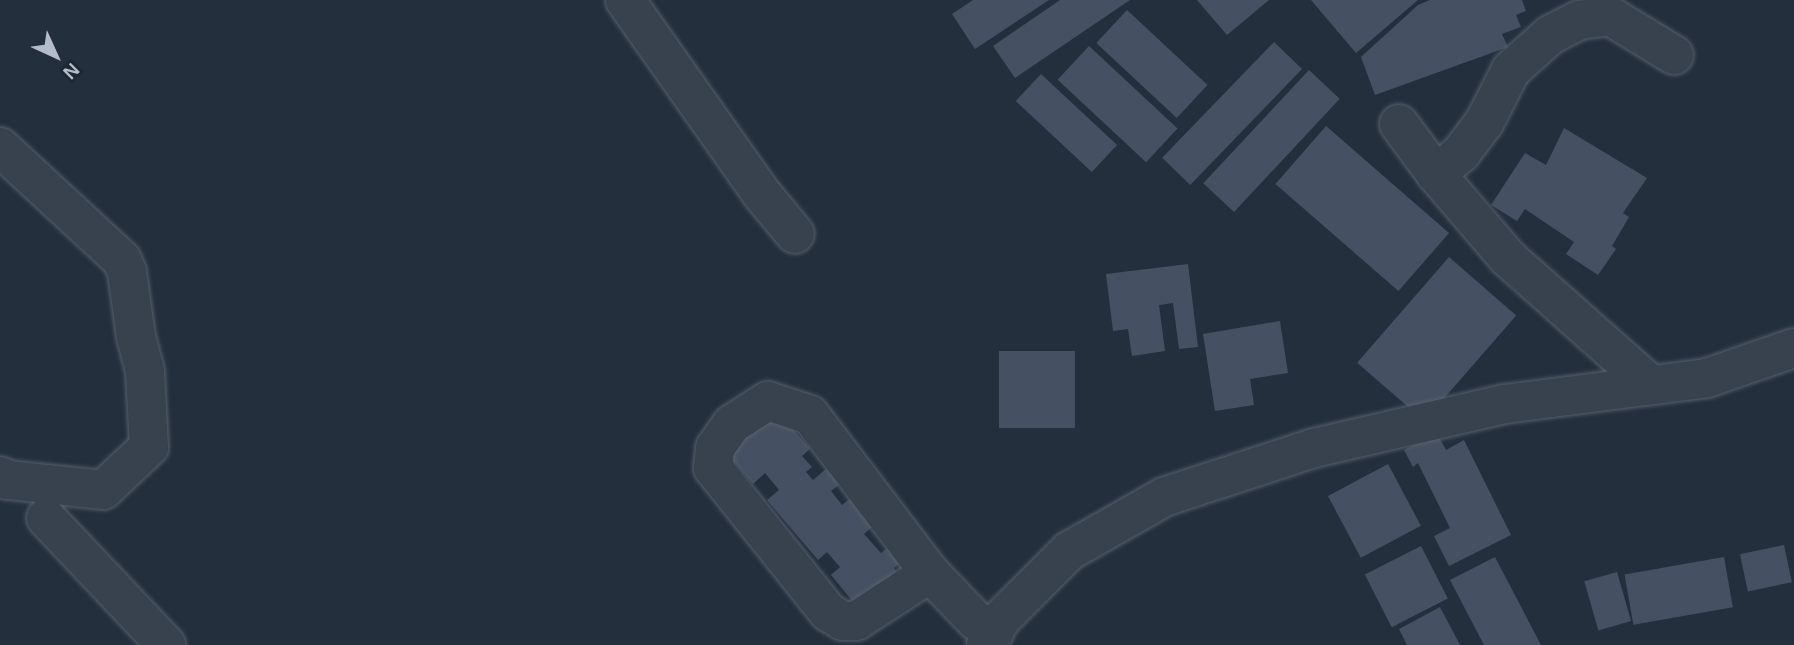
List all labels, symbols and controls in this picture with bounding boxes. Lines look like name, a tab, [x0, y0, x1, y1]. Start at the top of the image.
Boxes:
north arrow	[21, 21, 91, 91]
text: N	[59, 59, 83, 83]

